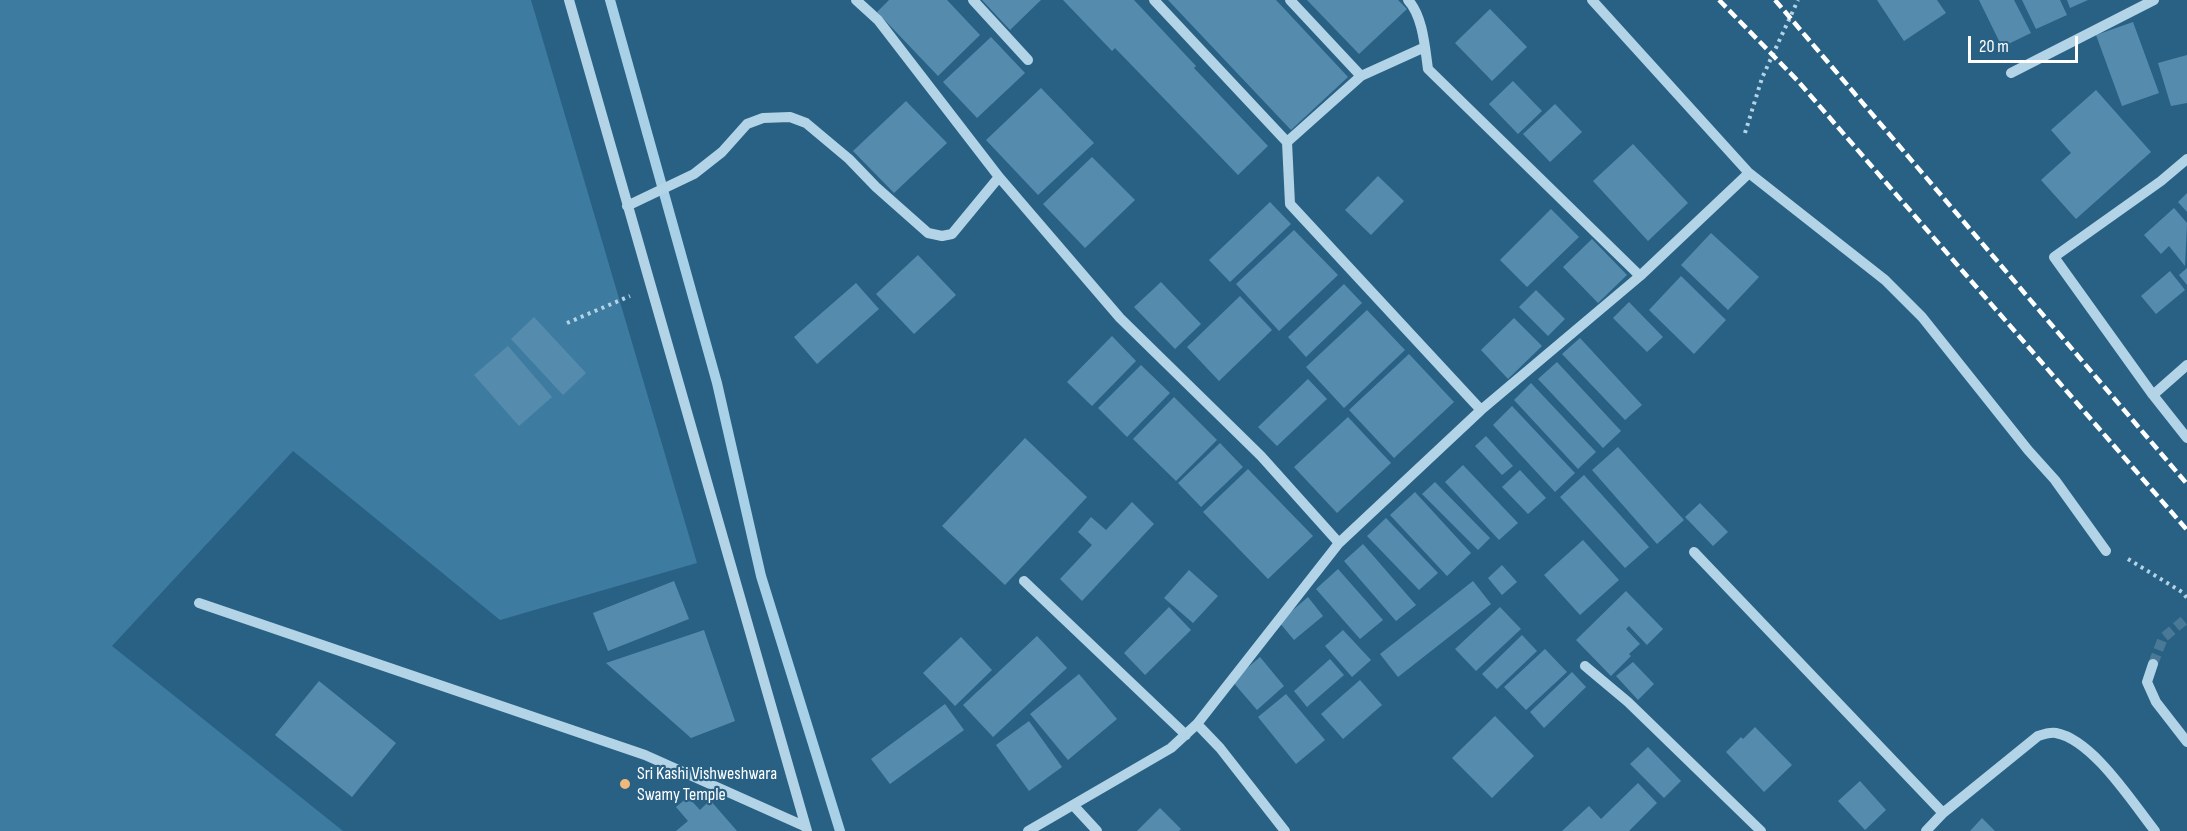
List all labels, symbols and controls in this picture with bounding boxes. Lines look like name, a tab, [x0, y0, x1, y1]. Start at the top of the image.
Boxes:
scale bar	[1971, 24, 2080, 62]
text: 20 m	[1979, 36, 2009, 57]
place label: Sri Kashi Vishweshwara Swamy Temple	[637, 763, 777, 806]
marker: Sri Kashi Vishweshwara Swamy Temple	[618, 777, 632, 791]

